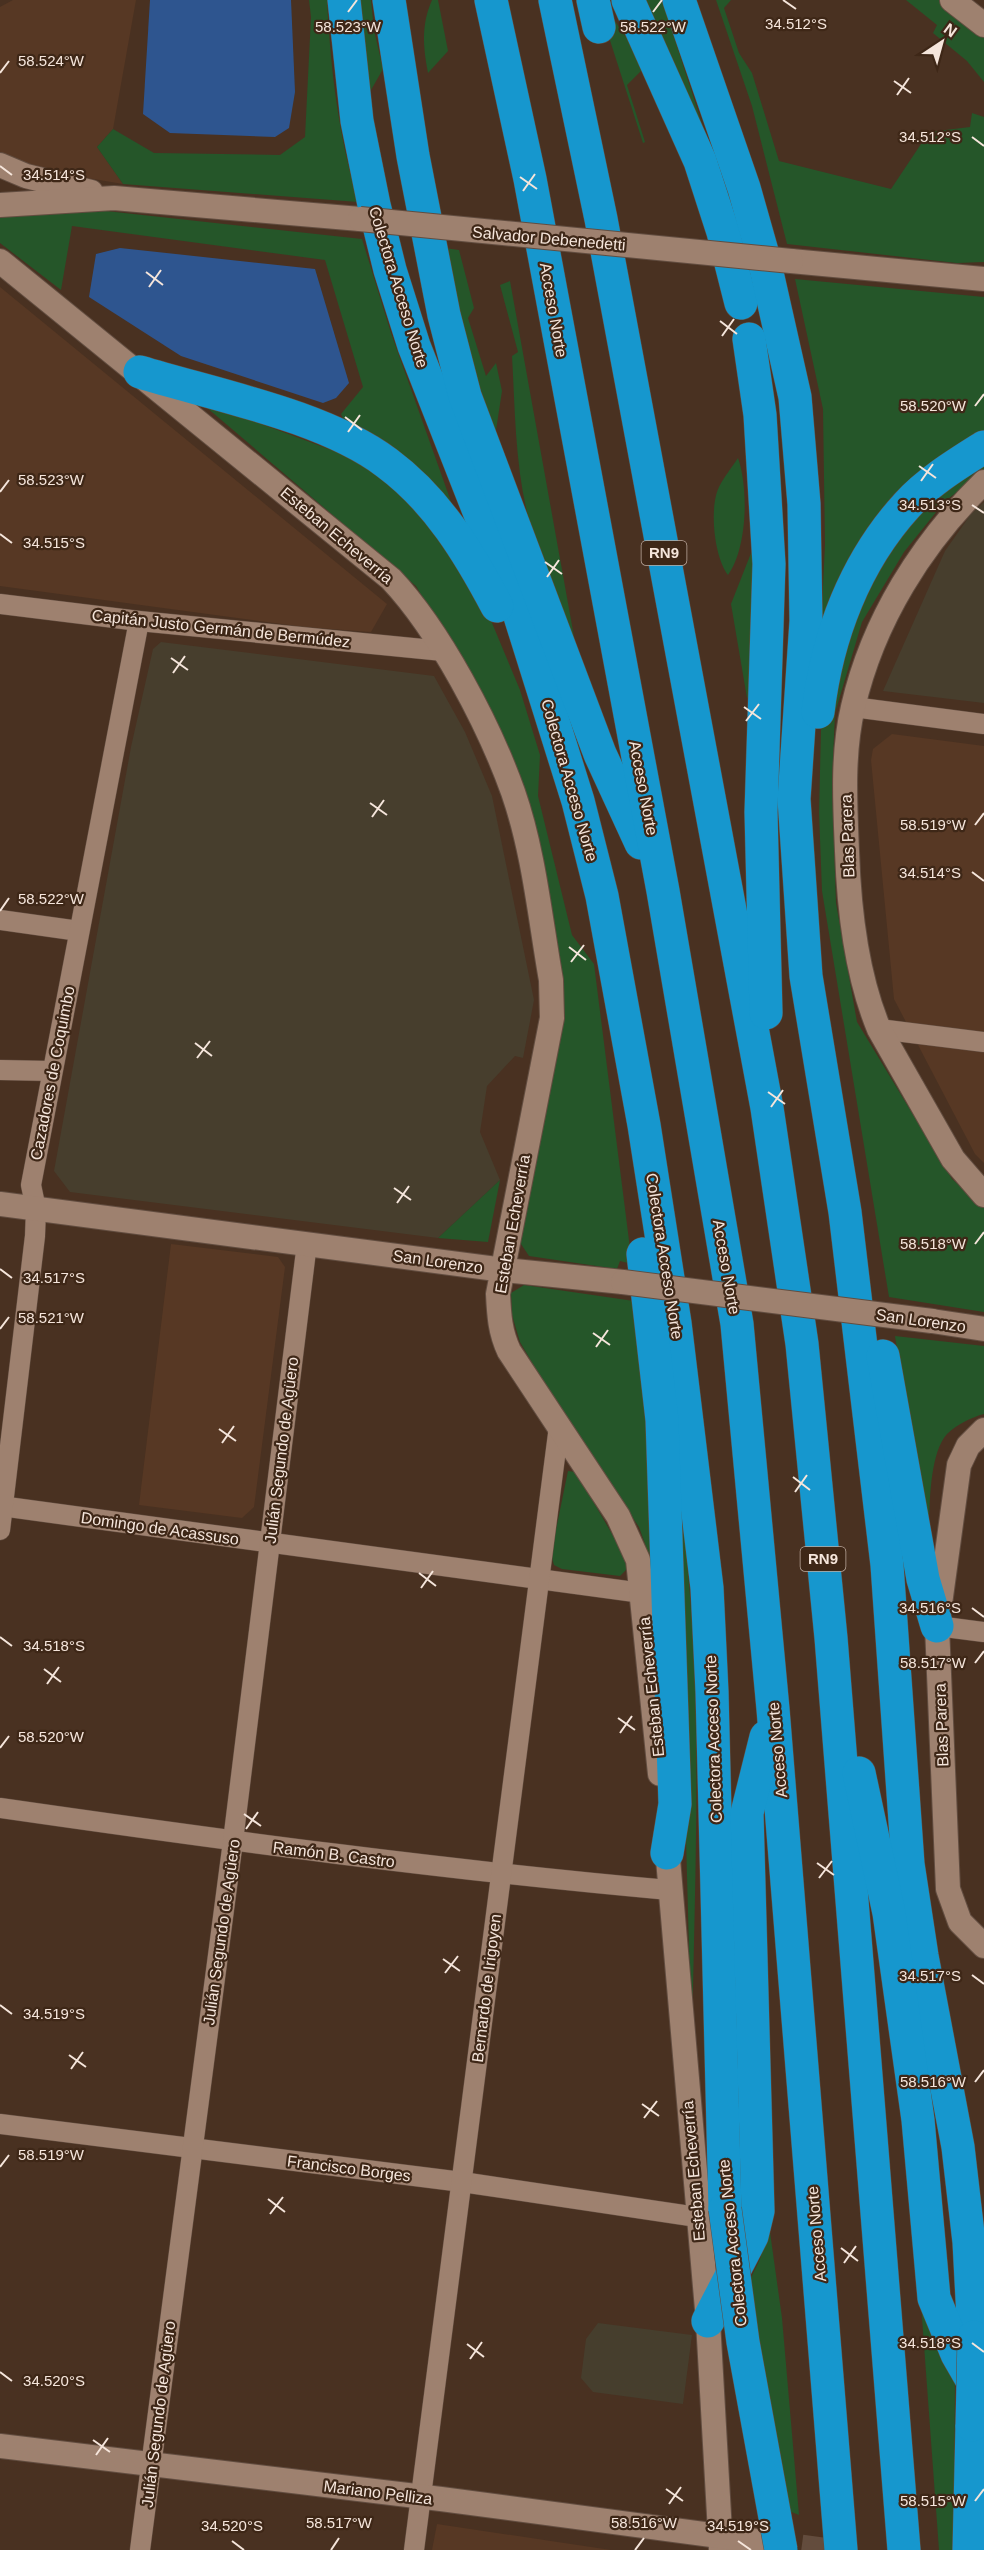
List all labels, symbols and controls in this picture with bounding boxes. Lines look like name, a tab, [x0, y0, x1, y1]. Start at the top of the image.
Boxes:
north arrow	[912, 12, 972, 72]
text: 34.512°S	[765, 15, 827, 32]
text: 58.523°W	[315, 18, 382, 35]
text: 58.522°W	[620, 18, 687, 35]
text: N	[941, 20, 960, 41]
text: 58.524°W	[18, 52, 85, 69]
text: 34.512°S	[899, 128, 961, 145]
text: 34.514°S	[23, 166, 85, 183]
street label: Colectora Acceso Norte	[366, 204, 431, 370]
street label: Salvador Debenedetti	[472, 223, 626, 254]
street label: Acceso Norte	[537, 261, 570, 359]
text: 58.520°W	[900, 397, 967, 414]
text: 58.523°W	[18, 471, 85, 488]
street label: Esteban Echeverría	[277, 484, 396, 587]
text: 34.513°S	[899, 496, 961, 513]
text: 34.515°S	[23, 534, 85, 551]
road number: RN9	[642, 541, 686, 565]
street label: Capitán Justo Germán de Bermúdez	[91, 606, 351, 651]
street label: Colectora Acceso Norte	[538, 697, 601, 863]
street label: Acceso Norte	[626, 739, 661, 837]
street label: Blas Parera	[838, 794, 857, 878]
text: 58.519°W	[900, 816, 967, 833]
text: 34.514°S	[899, 864, 961, 881]
text: 58.522°W	[18, 890, 85, 907]
street label: Cazadores de Coquimbo	[27, 985, 78, 1162]
street label: Esteban Echeverría	[492, 1153, 533, 1295]
street label: Colectora Acceso Norte	[643, 1172, 686, 1341]
street label: Acceso Norte	[710, 1218, 743, 1316]
text: 58.518°W	[900, 1235, 967, 1252]
street label: San Lorenzo	[392, 1247, 484, 1276]
text: 34.517°S	[23, 1269, 85, 1286]
street label: San Lorenzo	[875, 1306, 967, 1335]
text: 58.521°W	[18, 1309, 85, 1326]
street label: Julián Segundo de Agüero	[262, 1356, 301, 1544]
street label: Domingo de Acassuso	[80, 1509, 240, 1548]
road number: RN9	[800, 1547, 846, 1571]
text: 34.516°S	[899, 1599, 961, 1616]
street label: Esteban Echeverría	[636, 1616, 667, 1758]
text: 34.518°S	[23, 1637, 85, 1654]
text: 58.517°W	[900, 1654, 967, 1671]
street label: Colectora Acceso Norte	[702, 1655, 725, 1823]
street label: Blas Parera	[932, 1683, 951, 1767]
street label: Acceso Norte	[765, 1701, 790, 1799]
text: 58.520°W	[18, 1728, 85, 1745]
street label: Julián Segundo de Agüero	[200, 1838, 243, 2026]
street label: Ramón B. Castro	[272, 1839, 396, 1870]
street label: Bernardo de Irigoyen	[469, 1913, 504, 2063]
text: 34.517°S	[899, 1967, 961, 1984]
text: 34.519°S	[23, 2005, 85, 2022]
text: 58.516°W	[900, 2073, 967, 2090]
street label: Esteban Echeverría	[679, 2100, 708, 2242]
text: 58.519°W	[18, 2146, 85, 2163]
street label: Francisco Borges	[286, 2152, 412, 2185]
street label: Colectora Acceso Norte	[715, 2158, 750, 2327]
street label: Acceso Norte	[804, 2185, 829, 2283]
street label: Julián Segundo de Agüero	[139, 2320, 178, 2508]
text: 34.518°S	[899, 2334, 961, 2351]
text: 34.520°S	[23, 2372, 85, 2389]
street label: Mariano Pelliza	[323, 2477, 433, 2508]
text: 58.515°W	[900, 2492, 967, 2509]
text: 58.517°W	[306, 2514, 373, 2531]
text: 58.516°W	[611, 2514, 678, 2531]
text: 34.520°S	[201, 2517, 263, 2534]
text: 34.519°S	[707, 2517, 769, 2534]

